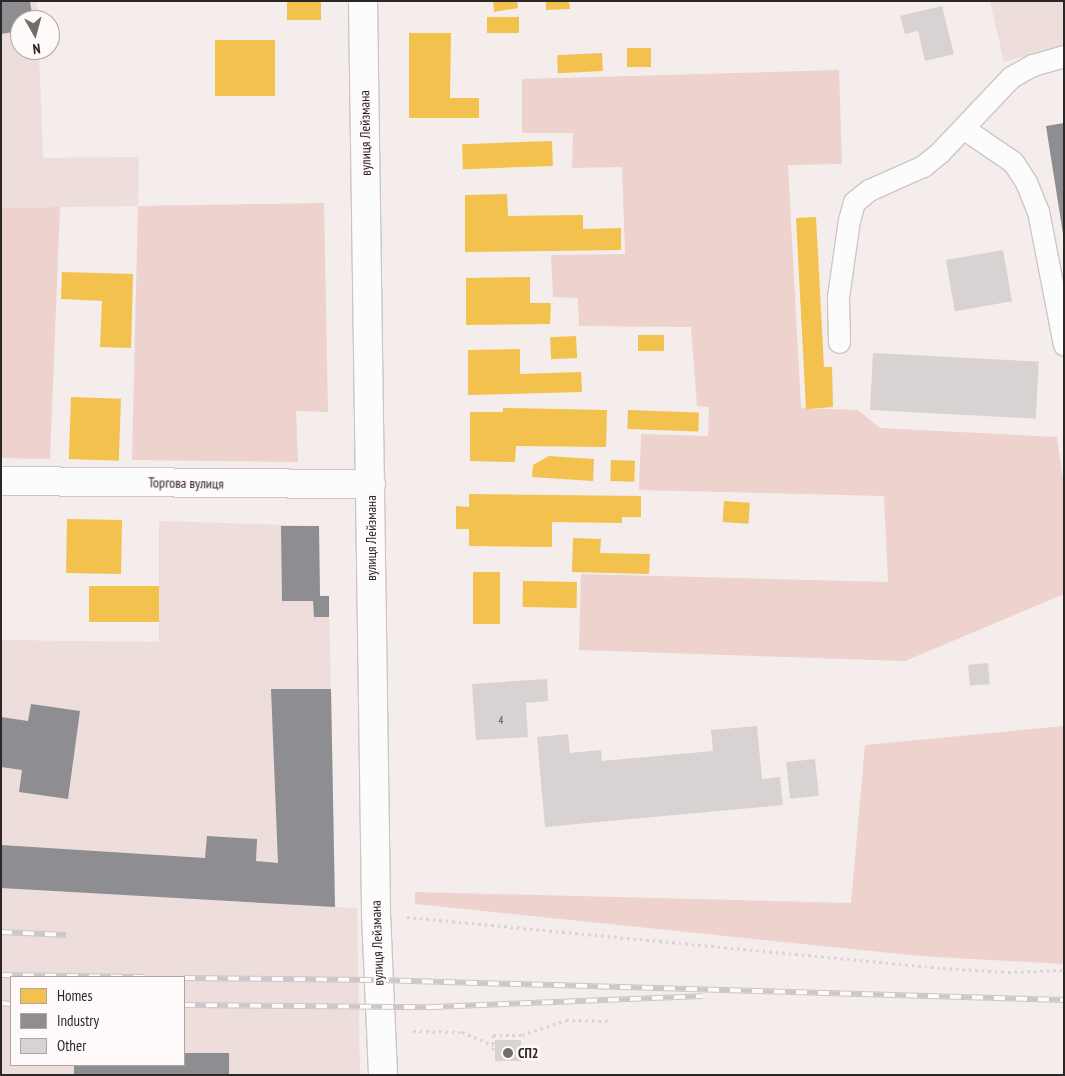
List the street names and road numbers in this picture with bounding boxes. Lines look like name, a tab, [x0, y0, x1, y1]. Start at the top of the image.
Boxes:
street label: вулиця Лейзмана	[356, 90, 374, 176]
street label: Торгова вулиця	[148, 474, 224, 492]
street label: вулиця Лейзмана	[363, 495, 379, 581]
street label: вулиця Лейзмана	[367, 900, 387, 986]

